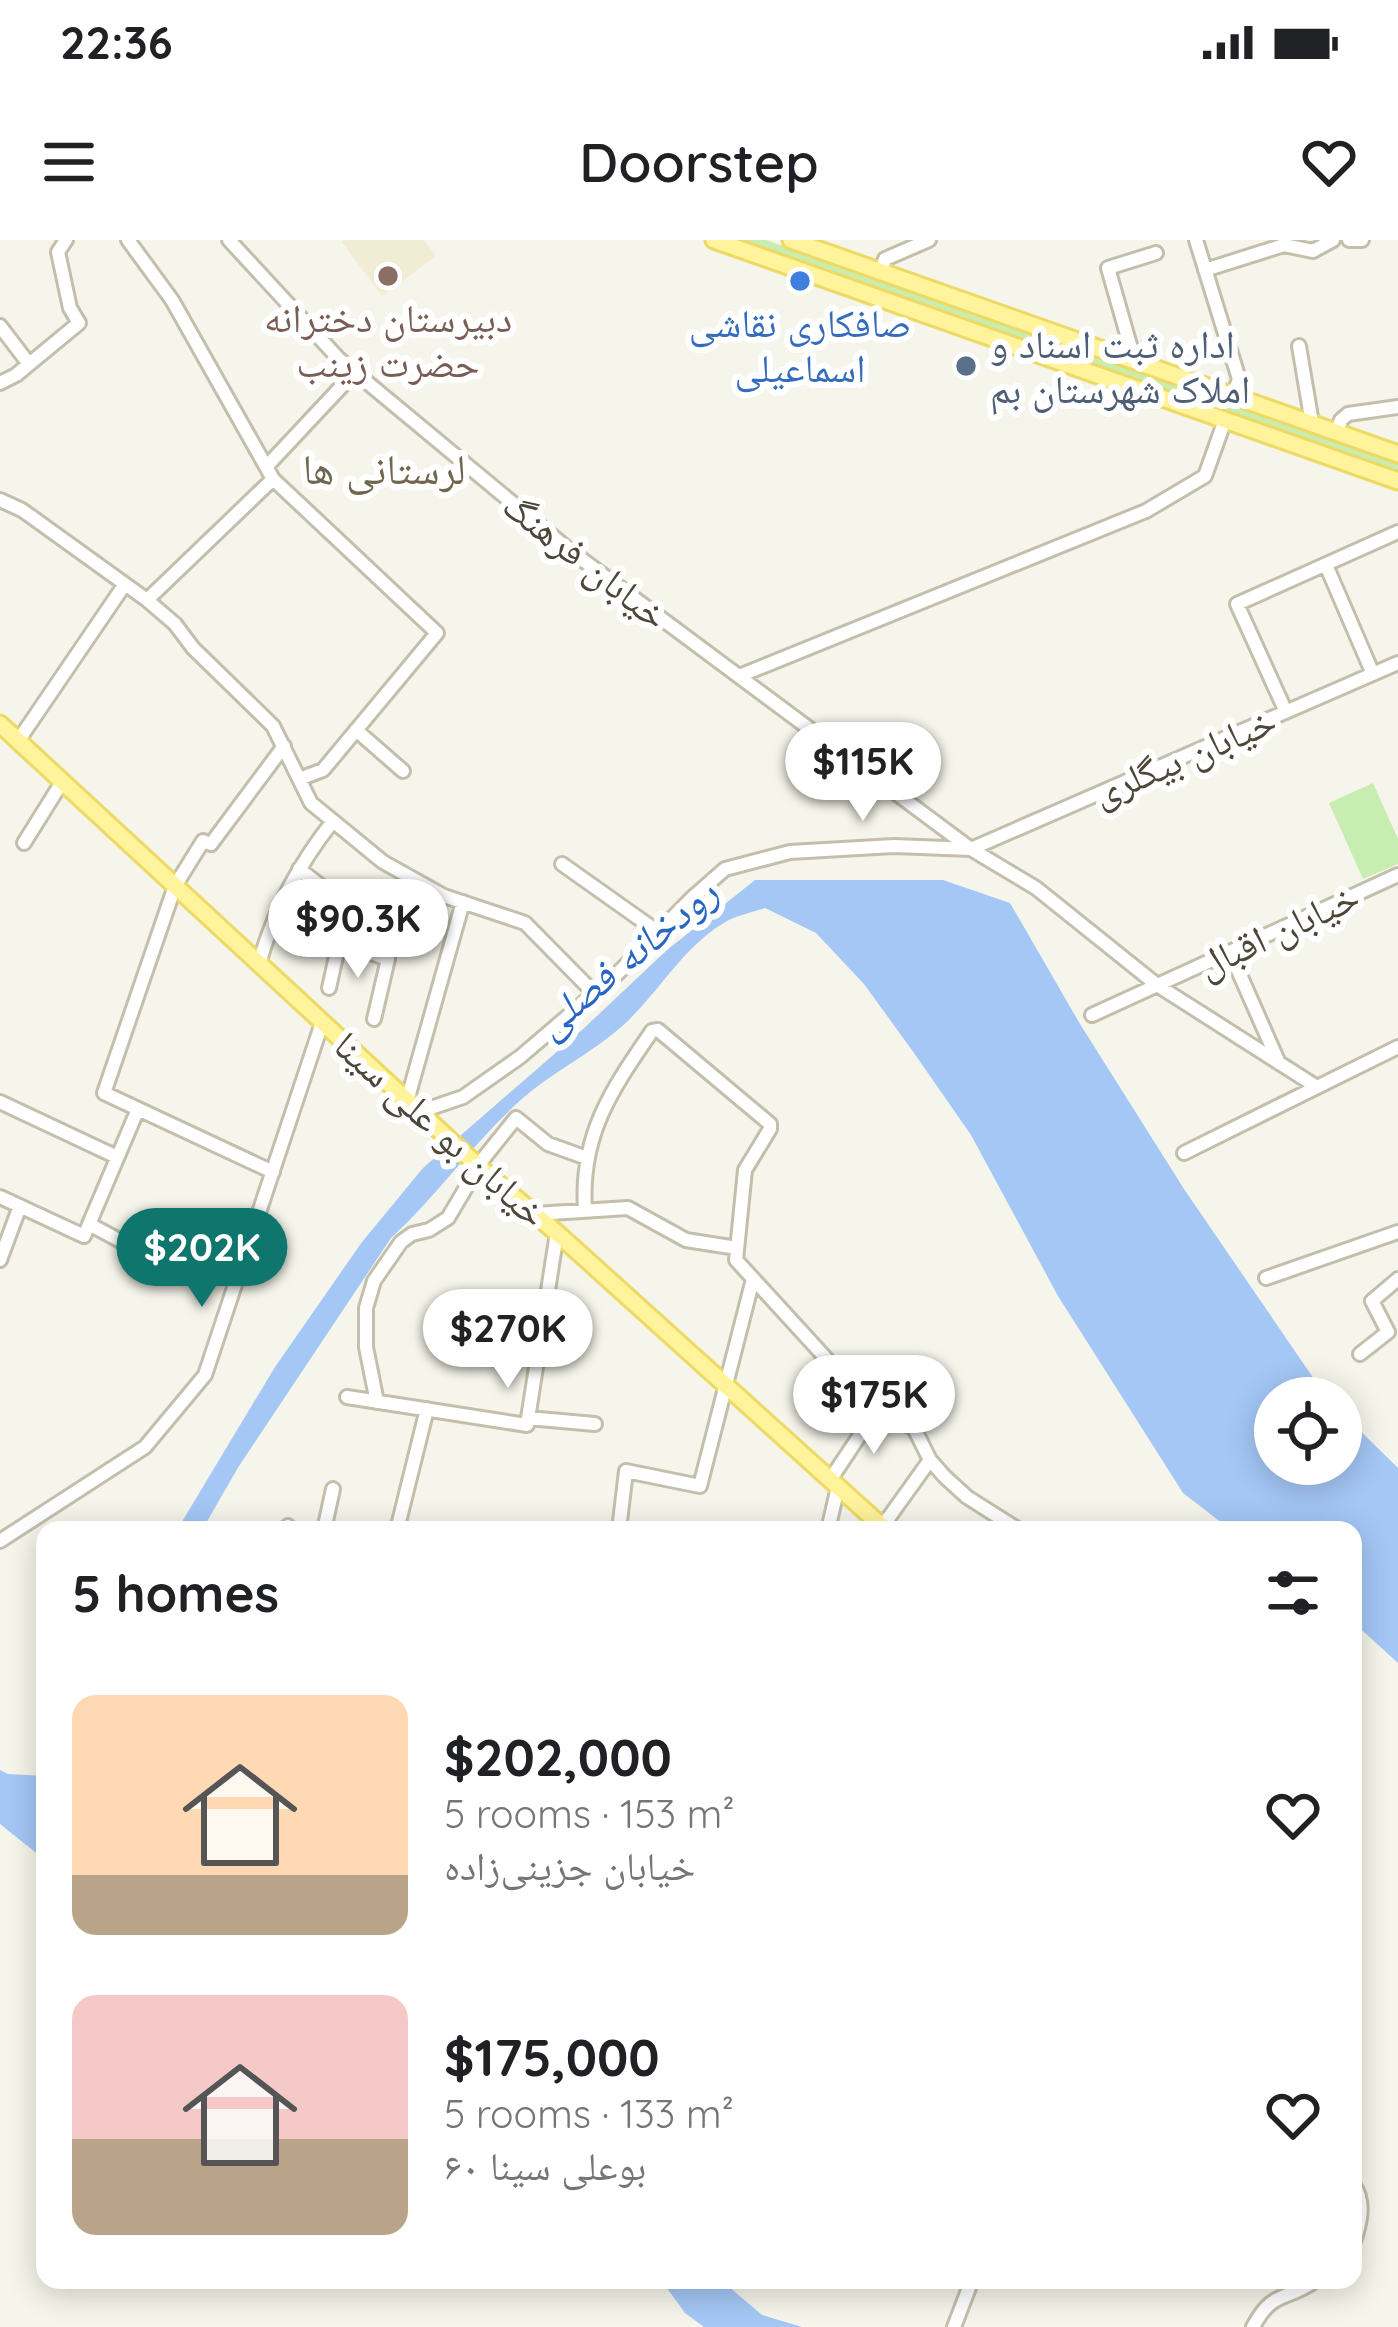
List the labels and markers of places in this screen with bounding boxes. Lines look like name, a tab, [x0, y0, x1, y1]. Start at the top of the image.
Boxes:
marker: دبیرستان دخترانه حضرت زینب	[375, 263, 401, 289]
marker: صافکاری نقاشی اسماعیلی	[787, 268, 813, 294]
place label: دبیرستان دخترانه حضرت زینب	[264, 293, 512, 387]
place label: صافکاری نقاشی اسماعیلی	[689, 298, 911, 393]
place label: اداره ثبت اسناد و املاک شهرستان بم	[990, 319, 1250, 415]
marker: اداره ثبت اسناد و املاک شهرستان بم	[953, 353, 979, 379]
pin: $115K	[779, 722, 947, 824]
pin: $90.3K	[260, 879, 456, 981]
pin: $202K	[118, 1208, 286, 1310]
pin: $270K	[424, 1289, 592, 1391]
pin: $175K	[790, 1355, 958, 1457]

